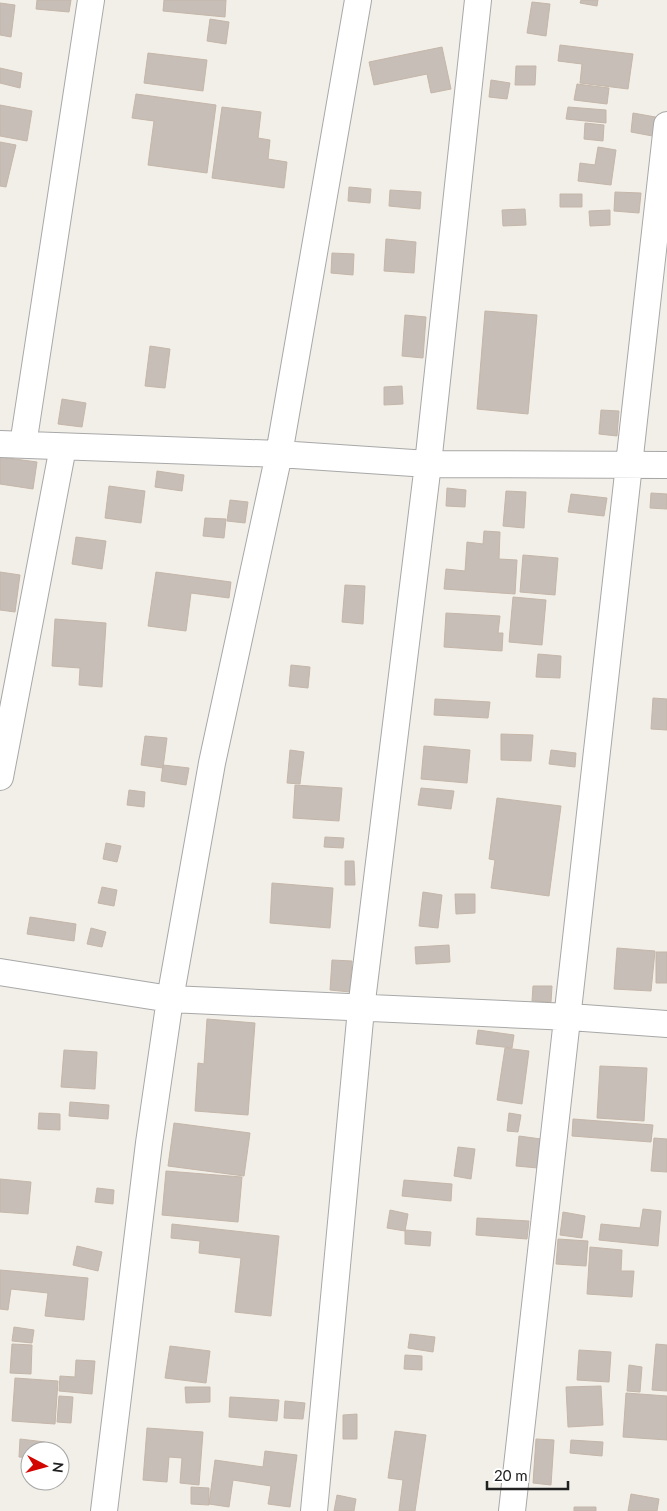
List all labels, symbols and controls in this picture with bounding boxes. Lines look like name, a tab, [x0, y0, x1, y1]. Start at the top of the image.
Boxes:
north arrow	[20, 1441, 70, 1491]
scale bar	[487, 1458, 568, 1490]
text: N	[49, 1461, 67, 1474]
text: 20 m	[494, 1466, 528, 1484]

